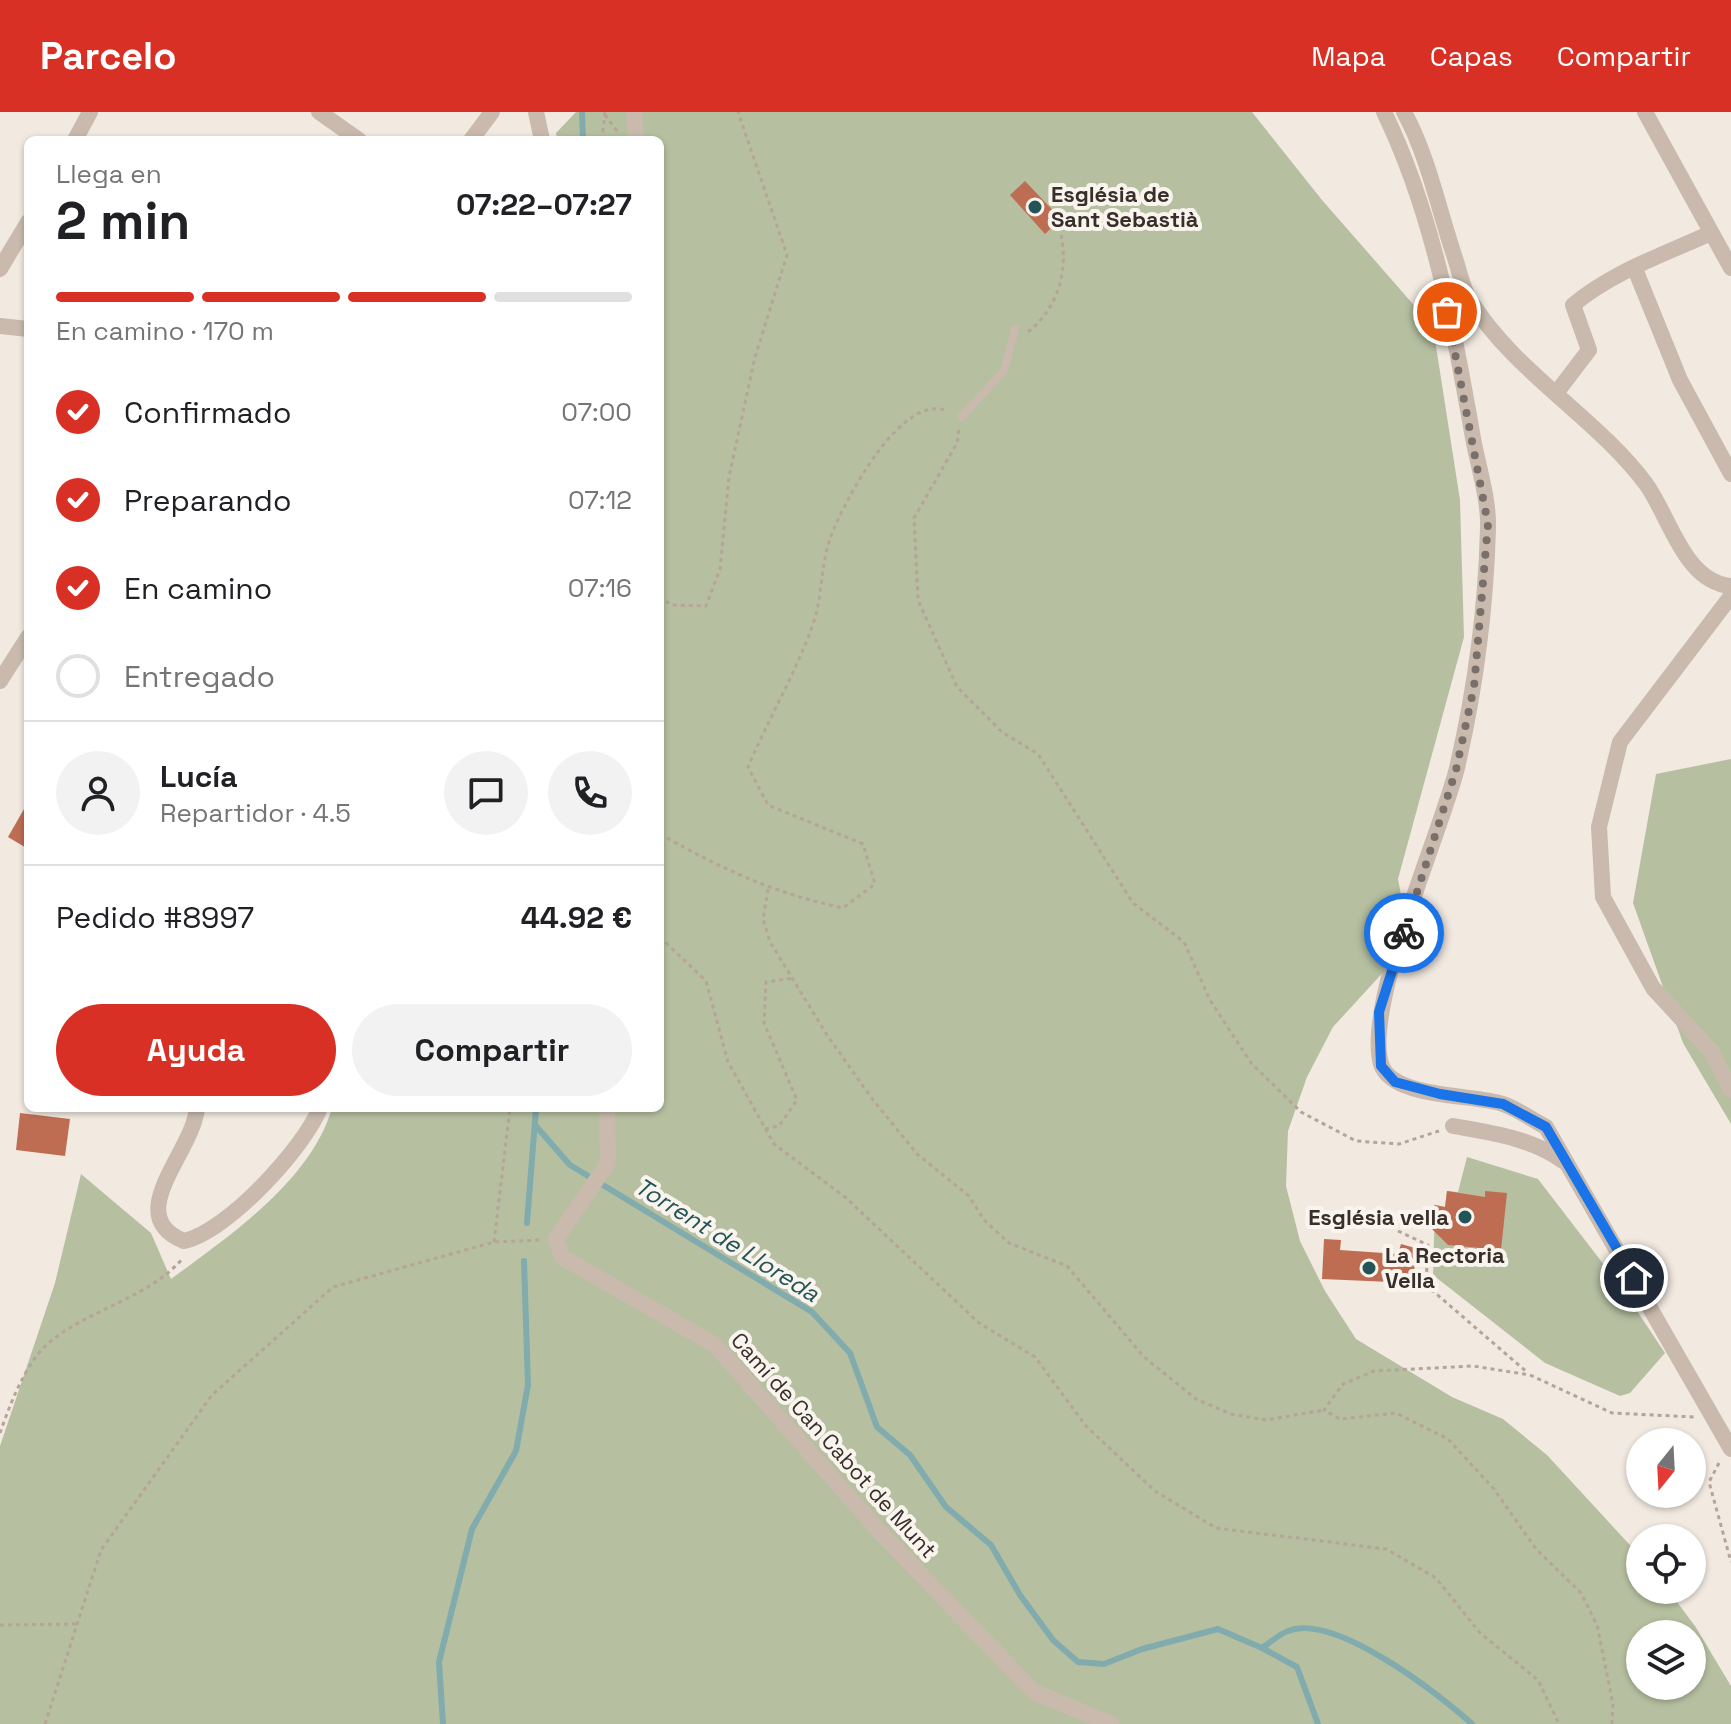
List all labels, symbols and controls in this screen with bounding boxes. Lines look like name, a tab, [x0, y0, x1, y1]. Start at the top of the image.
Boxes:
text: Parcelo	[40, 32, 176, 80]
text: Mapa	[1311, 38, 1386, 74]
text: Capas	[1430, 38, 1513, 74]
text: Compartir	[1557, 38, 1691, 74]
text: Llega en	[56, 157, 162, 191]
place label: Església de Sant Sebastià	[1051, 180, 1199, 233]
text: 07:22–07:27	[456, 185, 632, 224]
text: 2 min	[56, 188, 190, 254]
marker: Església de Sant Sebastià	[1026, 198, 1044, 216]
pin	[1413, 278, 1481, 346]
icon: bag	[1425, 290, 1469, 334]
text: En camino · 170 m	[56, 314, 274, 348]
icon: check	[56, 390, 100, 434]
text: Confirmado	[124, 393, 291, 432]
text: 07:00	[561, 395, 632, 429]
icon: check	[56, 478, 100, 522]
text: Preparando	[124, 481, 291, 520]
text: 07:12	[568, 483, 632, 517]
icon: check	[56, 566, 100, 610]
text: En camino	[124, 569, 272, 608]
text: 07:16	[568, 571, 632, 605]
text: Entregado	[124, 657, 275, 696]
button: person	[56, 751, 140, 835]
button: chat	[444, 751, 528, 835]
button: phone	[548, 751, 632, 835]
text: Lucía	[160, 757, 238, 796]
text: Repartidor · 4.5	[160, 796, 351, 830]
courier	[1364, 893, 1444, 973]
text: Pedido #8997	[56, 898, 254, 937]
text: 44.92 €	[521, 898, 632, 937]
icon: bike	[1382, 911, 1426, 955]
button: Ayuda	[56, 1004, 336, 1096]
button: Compartir	[352, 1004, 632, 1096]
water label: Torrent de Lloreda	[629, 1170, 825, 1309]
place label: Església vella	[1308, 1203, 1449, 1231]
marker: Església vella	[1456, 1208, 1474, 1226]
place label: La Rectoria Vella	[1385, 1241, 1505, 1294]
pin	[1600, 1244, 1668, 1312]
icon: home	[1612, 1256, 1656, 1300]
marker: La Rectoria Vella	[1360, 1259, 1378, 1277]
street label: Camí de Can Cabot de Munt	[725, 1326, 943, 1564]
north arrow	[1626, 1428, 1706, 1508]
map controls	[1626, 1428, 1706, 1700]
button: locate	[1626, 1524, 1706, 1604]
button: layers	[1626, 1620, 1706, 1700]

